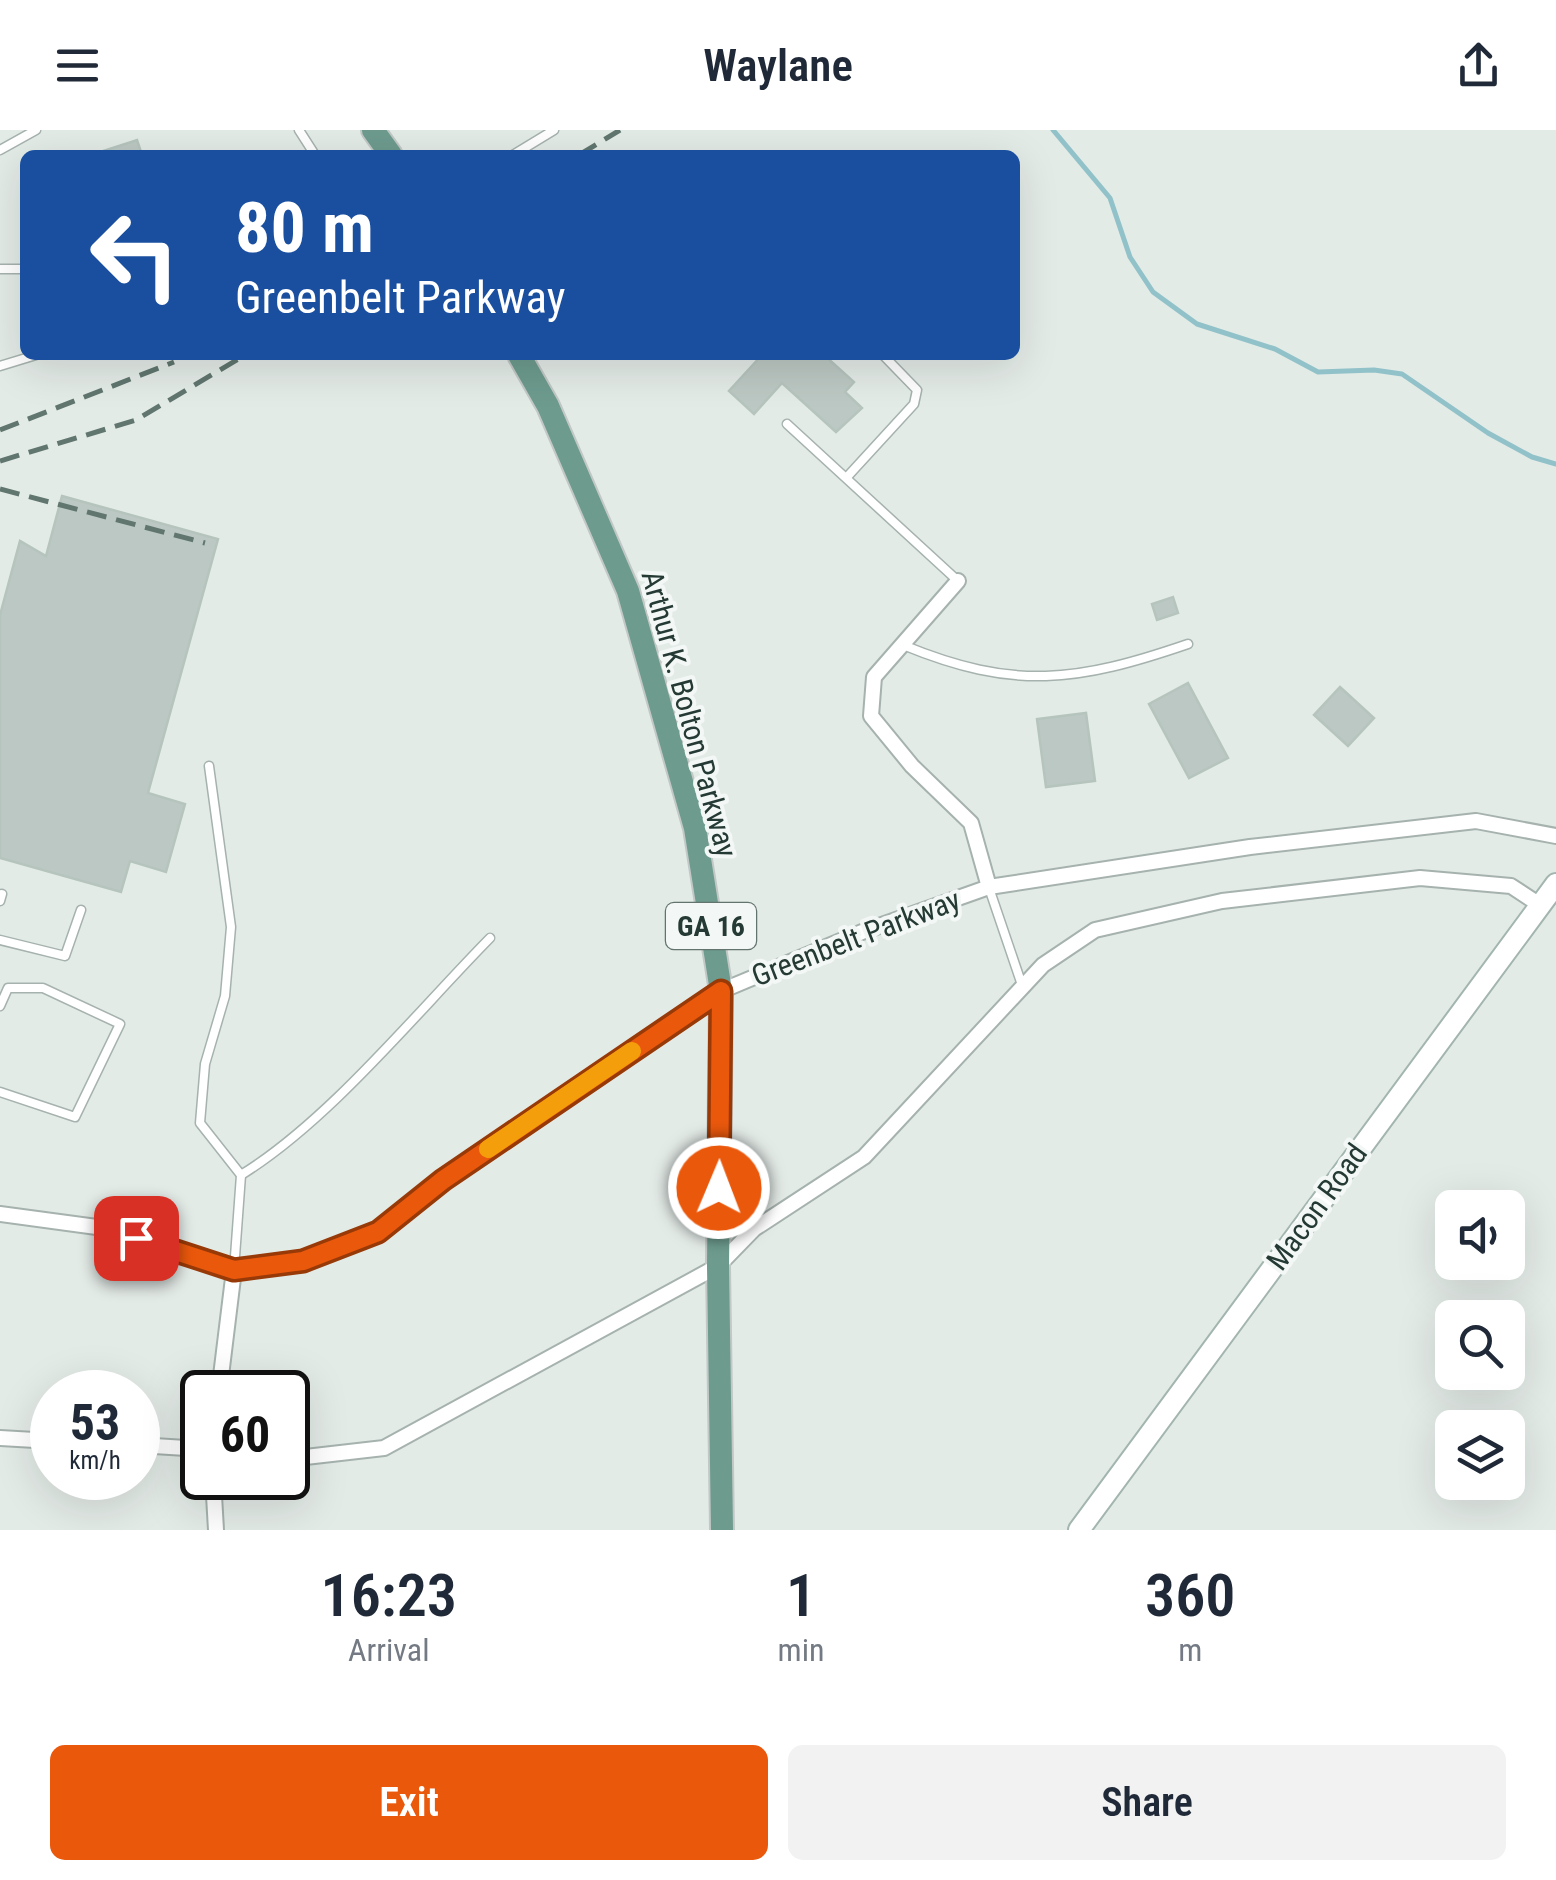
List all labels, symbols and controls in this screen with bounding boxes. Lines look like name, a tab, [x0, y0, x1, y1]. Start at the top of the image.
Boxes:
icon: menu	[50, 38, 105, 93]
icon: share	[1451, 38, 1506, 93]
text: Waylane	[703, 39, 853, 92]
text: 80 m	[235, 187, 374, 269]
icon: left	[70, 190, 200, 320]
text: Greenbelt Parkway	[235, 271, 566, 324]
street label: Arthur K. Bolton Parkway	[634, 567, 745, 861]
street label: Greenbelt Parkway	[747, 882, 965, 993]
road number: GA 16	[666, 903, 756, 949]
position arrow	[667, 1136, 771, 1240]
street label: Macon Road	[1259, 1137, 1374, 1277]
map controls	[1435, 1190, 1525, 1500]
button: sound	[1435, 1190, 1525, 1280]
pin	[94, 1196, 179, 1281]
icon: arrive	[109, 1211, 164, 1266]
button: search	[1435, 1300, 1525, 1390]
speed limit sign: 60	[180, 1370, 310, 1500]
text: 53	[70, 1394, 120, 1452]
button: layers	[1435, 1410, 1525, 1500]
text: km/h	[69, 1446, 121, 1475]
text: 16:23	[320, 1560, 457, 1631]
text: 1	[786, 1560, 816, 1631]
text: 360	[1145, 1560, 1235, 1631]
text: Arrival	[348, 1631, 429, 1669]
text: min	[778, 1631, 824, 1669]
text: m	[1178, 1631, 1202, 1669]
button: Exit	[50, 1745, 768, 1860]
button: Share	[788, 1745, 1506, 1860]

